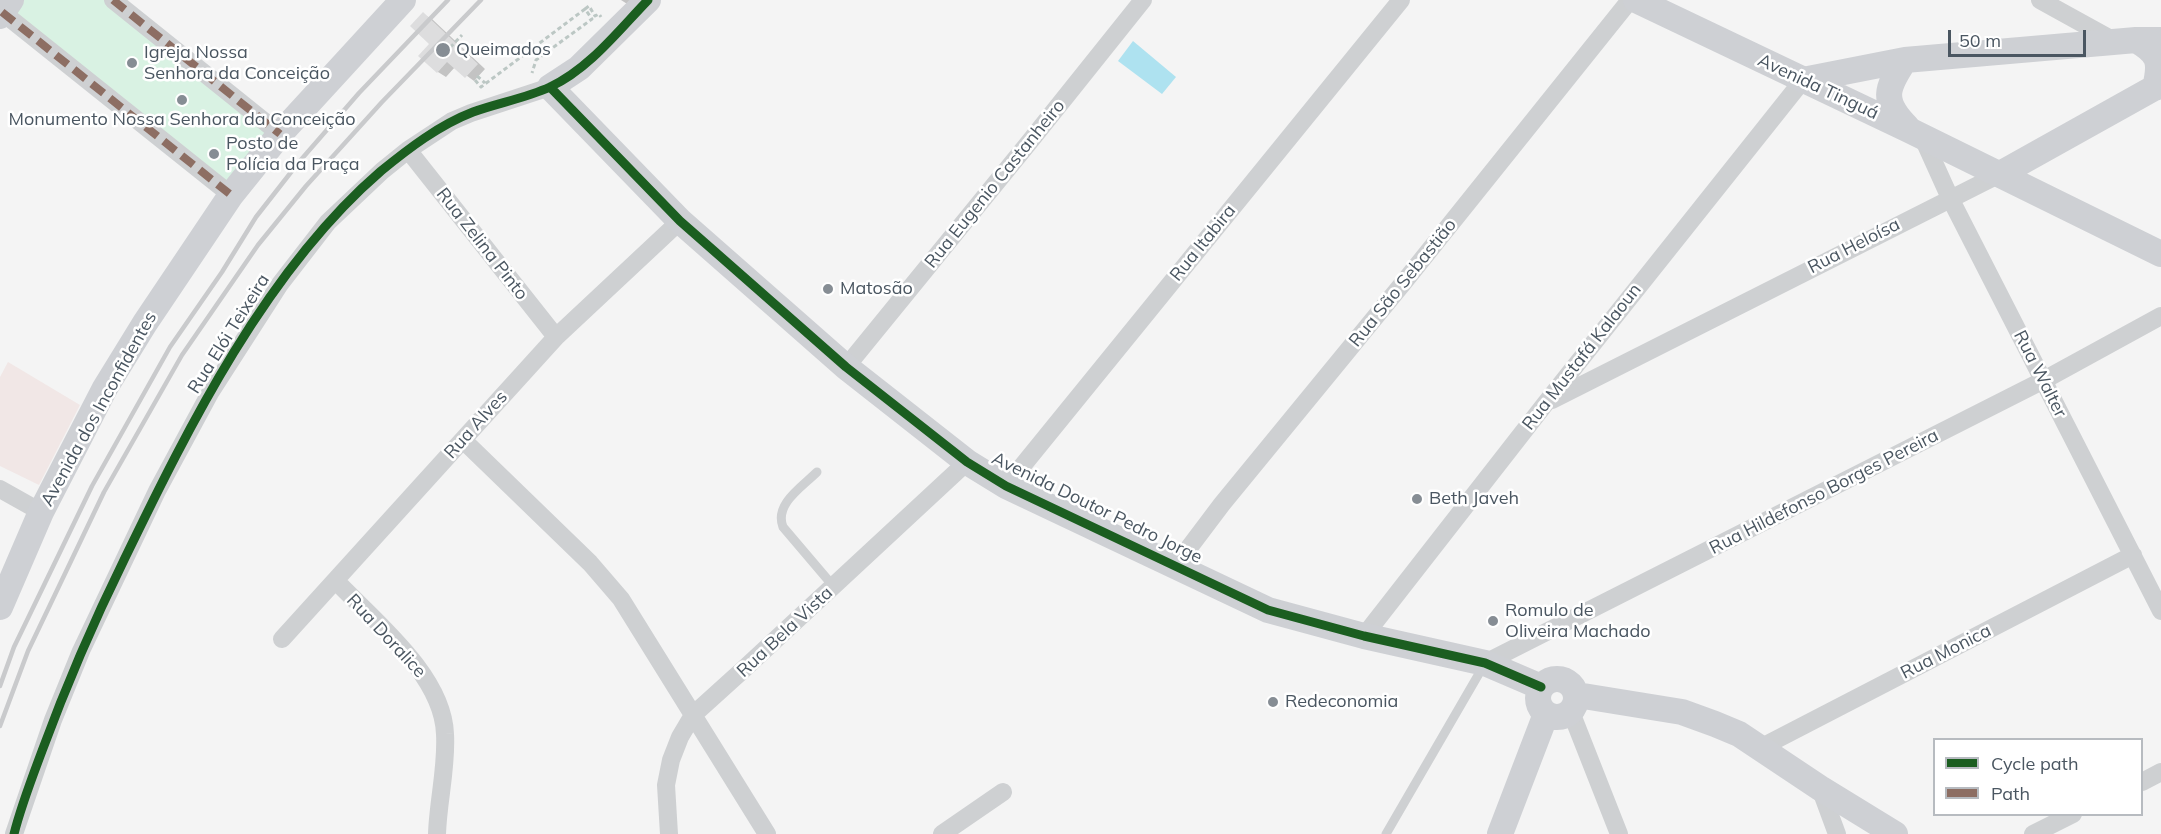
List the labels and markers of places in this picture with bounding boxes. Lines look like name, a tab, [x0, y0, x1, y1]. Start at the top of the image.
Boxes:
place label: Queimados	[456, 39, 551, 61]
marker: Queimados	[434, 41, 452, 59]
place label: Igreja Nossa Senhora da Conceição	[144, 42, 330, 84]
marker: Igreja Nossa Senhora da Conceição	[125, 56, 139, 70]
marker: Monumento Nossa Senhora da Conceição	[175, 93, 189, 107]
place label: Monumento Nossa Senhora da Conceição	[9, 109, 355, 131]
place label: Posto de Polícia da Praça	[226, 133, 360, 176]
marker: Posto de Polícia da Praça	[207, 147, 221, 161]
place label: Matosão	[840, 278, 913, 300]
marker: Matosão	[821, 282, 835, 296]
place label: Beth Javeh	[1429, 488, 1519, 510]
marker: Beth Javeh	[1410, 492, 1424, 506]
place label: Romulo de Oliveira Machado	[1505, 600, 1650, 642]
marker: Romulo de Oliveira Machado	[1486, 614, 1500, 628]
place label: Redeconomia	[1285, 691, 1398, 713]
marker: Redeconomia	[1266, 695, 1280, 709]

